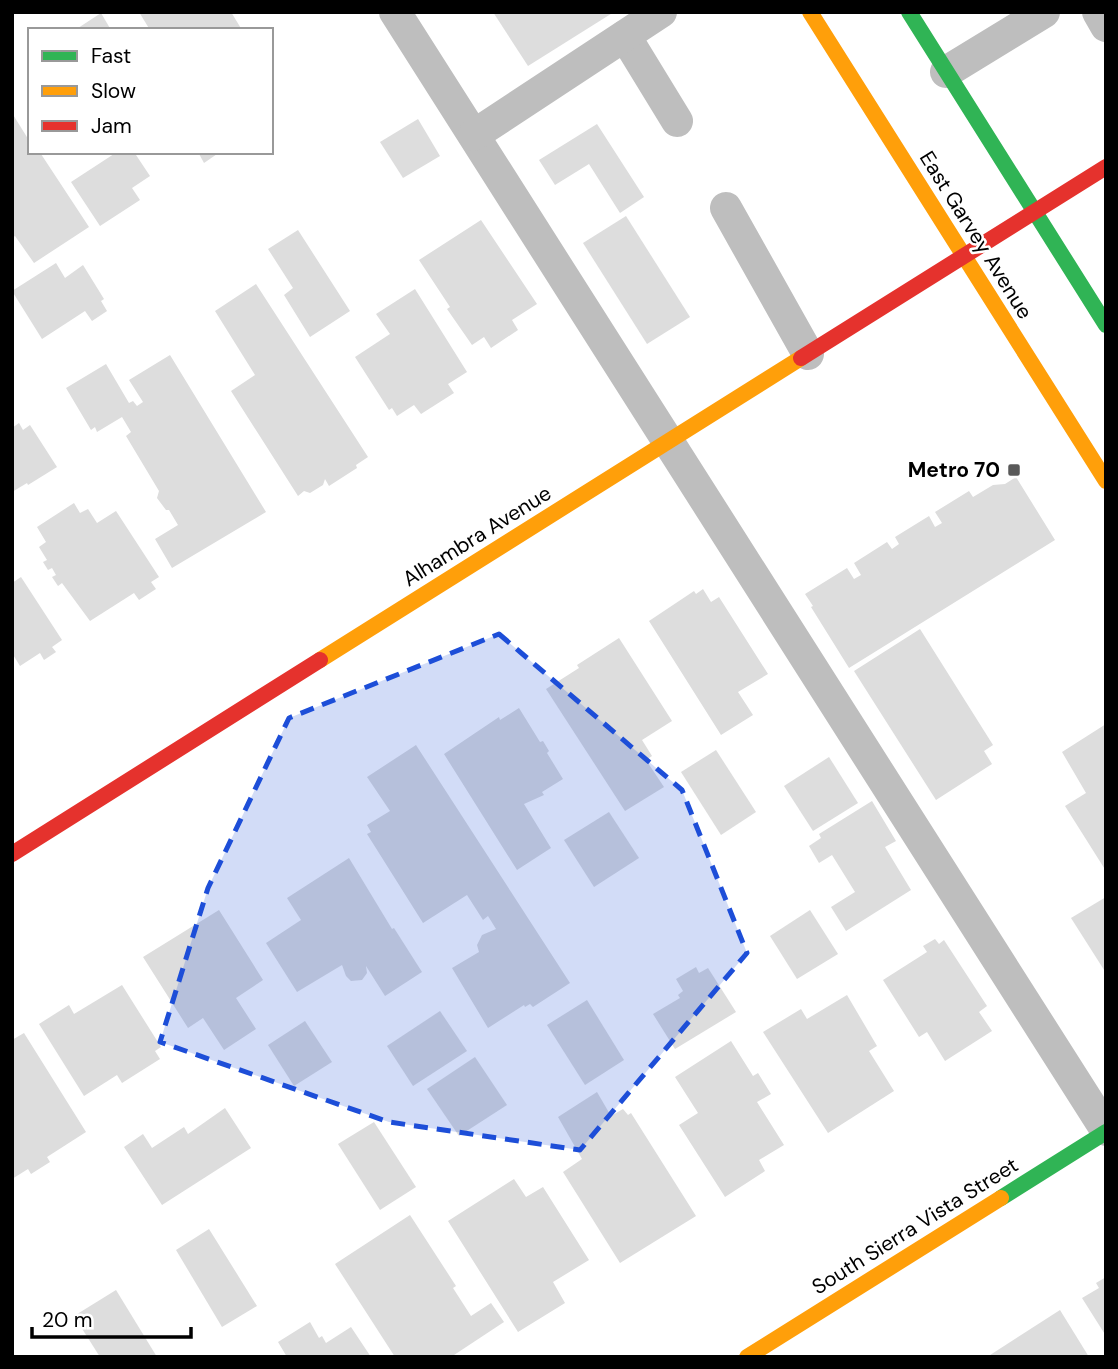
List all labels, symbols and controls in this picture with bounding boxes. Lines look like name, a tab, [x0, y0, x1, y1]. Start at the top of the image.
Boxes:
legend	[28, 28, 273, 154]
text: Fast	[91, 42, 131, 70]
text: Slow	[91, 77, 136, 105]
text: Jam	[91, 112, 132, 140]
street label: East Garvey Avenue	[913, 146, 1039, 324]
place label: Metro 70	[908, 456, 1000, 484]
marker: Metro 70	[1006, 462, 1022, 478]
street label: Alhambra Avenue	[397, 479, 557, 593]
street label: South Sierra Vista Street	[807, 1151, 1023, 1301]
scale bar	[32, 1296, 191, 1340]
text: 20 m	[42, 1306, 93, 1334]

